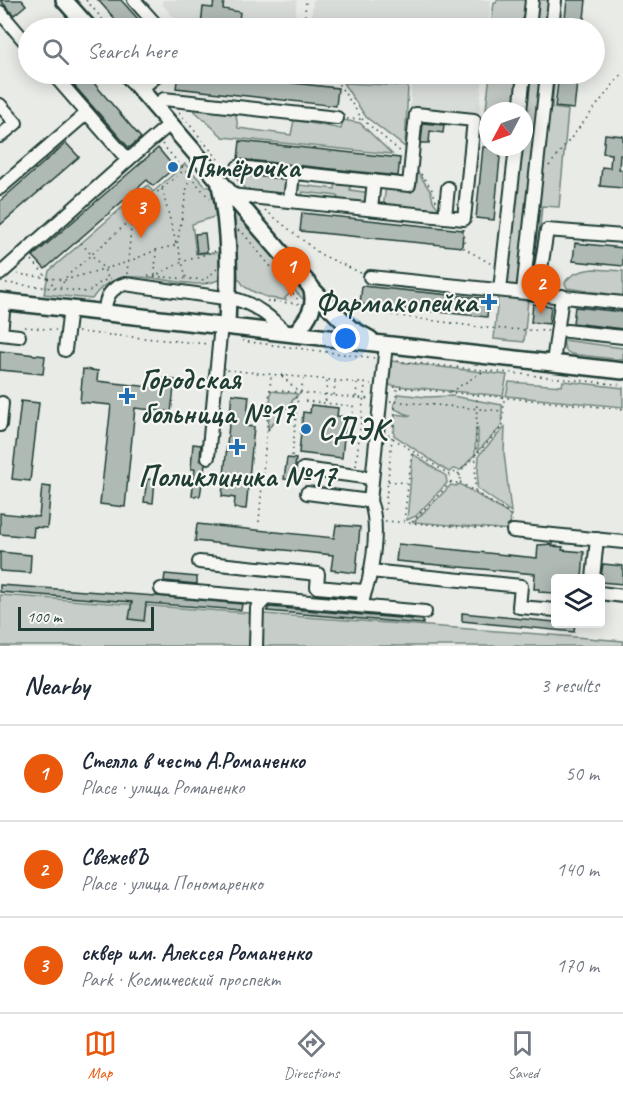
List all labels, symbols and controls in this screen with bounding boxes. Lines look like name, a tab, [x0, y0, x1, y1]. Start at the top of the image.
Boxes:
search box	[18, 18, 605, 84]
icon: search	[39, 35, 72, 68]
text: Search here	[87, 37, 177, 65]
north arrow	[479, 102, 533, 156]
place label: Пятёрочка	[185, 148, 302, 186]
marker: Пятёрочка	[166, 160, 180, 174]
pin: 3	[122, 188, 160, 238]
pin: 1	[272, 248, 310, 297]
pin: 2	[522, 264, 560, 314]
place label: Фармакопейка	[316, 283, 480, 321]
marker: Фармакопейка	[482, 295, 496, 309]
your location	[331, 324, 360, 353]
place label: Городская больница №17	[140, 360, 298, 432]
marker: Городская больница №17	[118, 387, 136, 405]
place label: СДЭК	[318, 410, 393, 448]
marker: СДЭК	[299, 422, 313, 436]
marker: Поликлиника №17	[228, 438, 246, 456]
place label: Поликлиника №17	[138, 457, 339, 495]
map controls	[551, 574, 605, 628]
button: layers	[551, 574, 605, 628]
scale bar	[18, 604, 154, 632]
text: 100 m	[27, 607, 61, 627]
text: Nearby	[24, 669, 89, 702]
text: 3 results	[540, 673, 599, 698]
text: Стелла в честь А.Романенко	[81, 747, 305, 775]
text: 1	[39, 761, 48, 786]
text: 50 m	[565, 761, 599, 786]
text: Place · улица Романенко	[81, 775, 244, 800]
text: СвежевЪ	[81, 843, 148, 871]
text: 2	[39, 857, 48, 882]
text: 140 m	[556, 857, 599, 882]
text: Place · улица Пономаренко	[81, 871, 263, 896]
text: сквер им. Алексея Романенко	[81, 939, 311, 967]
text: 3	[39, 953, 48, 978]
text: 170 m	[556, 953, 599, 978]
text: Park · Космический проспект	[81, 967, 280, 992]
tab: Map	[84, 1027, 117, 1083]
tab: Directions	[284, 1027, 339, 1083]
tab: Saved	[506, 1027, 539, 1083]

